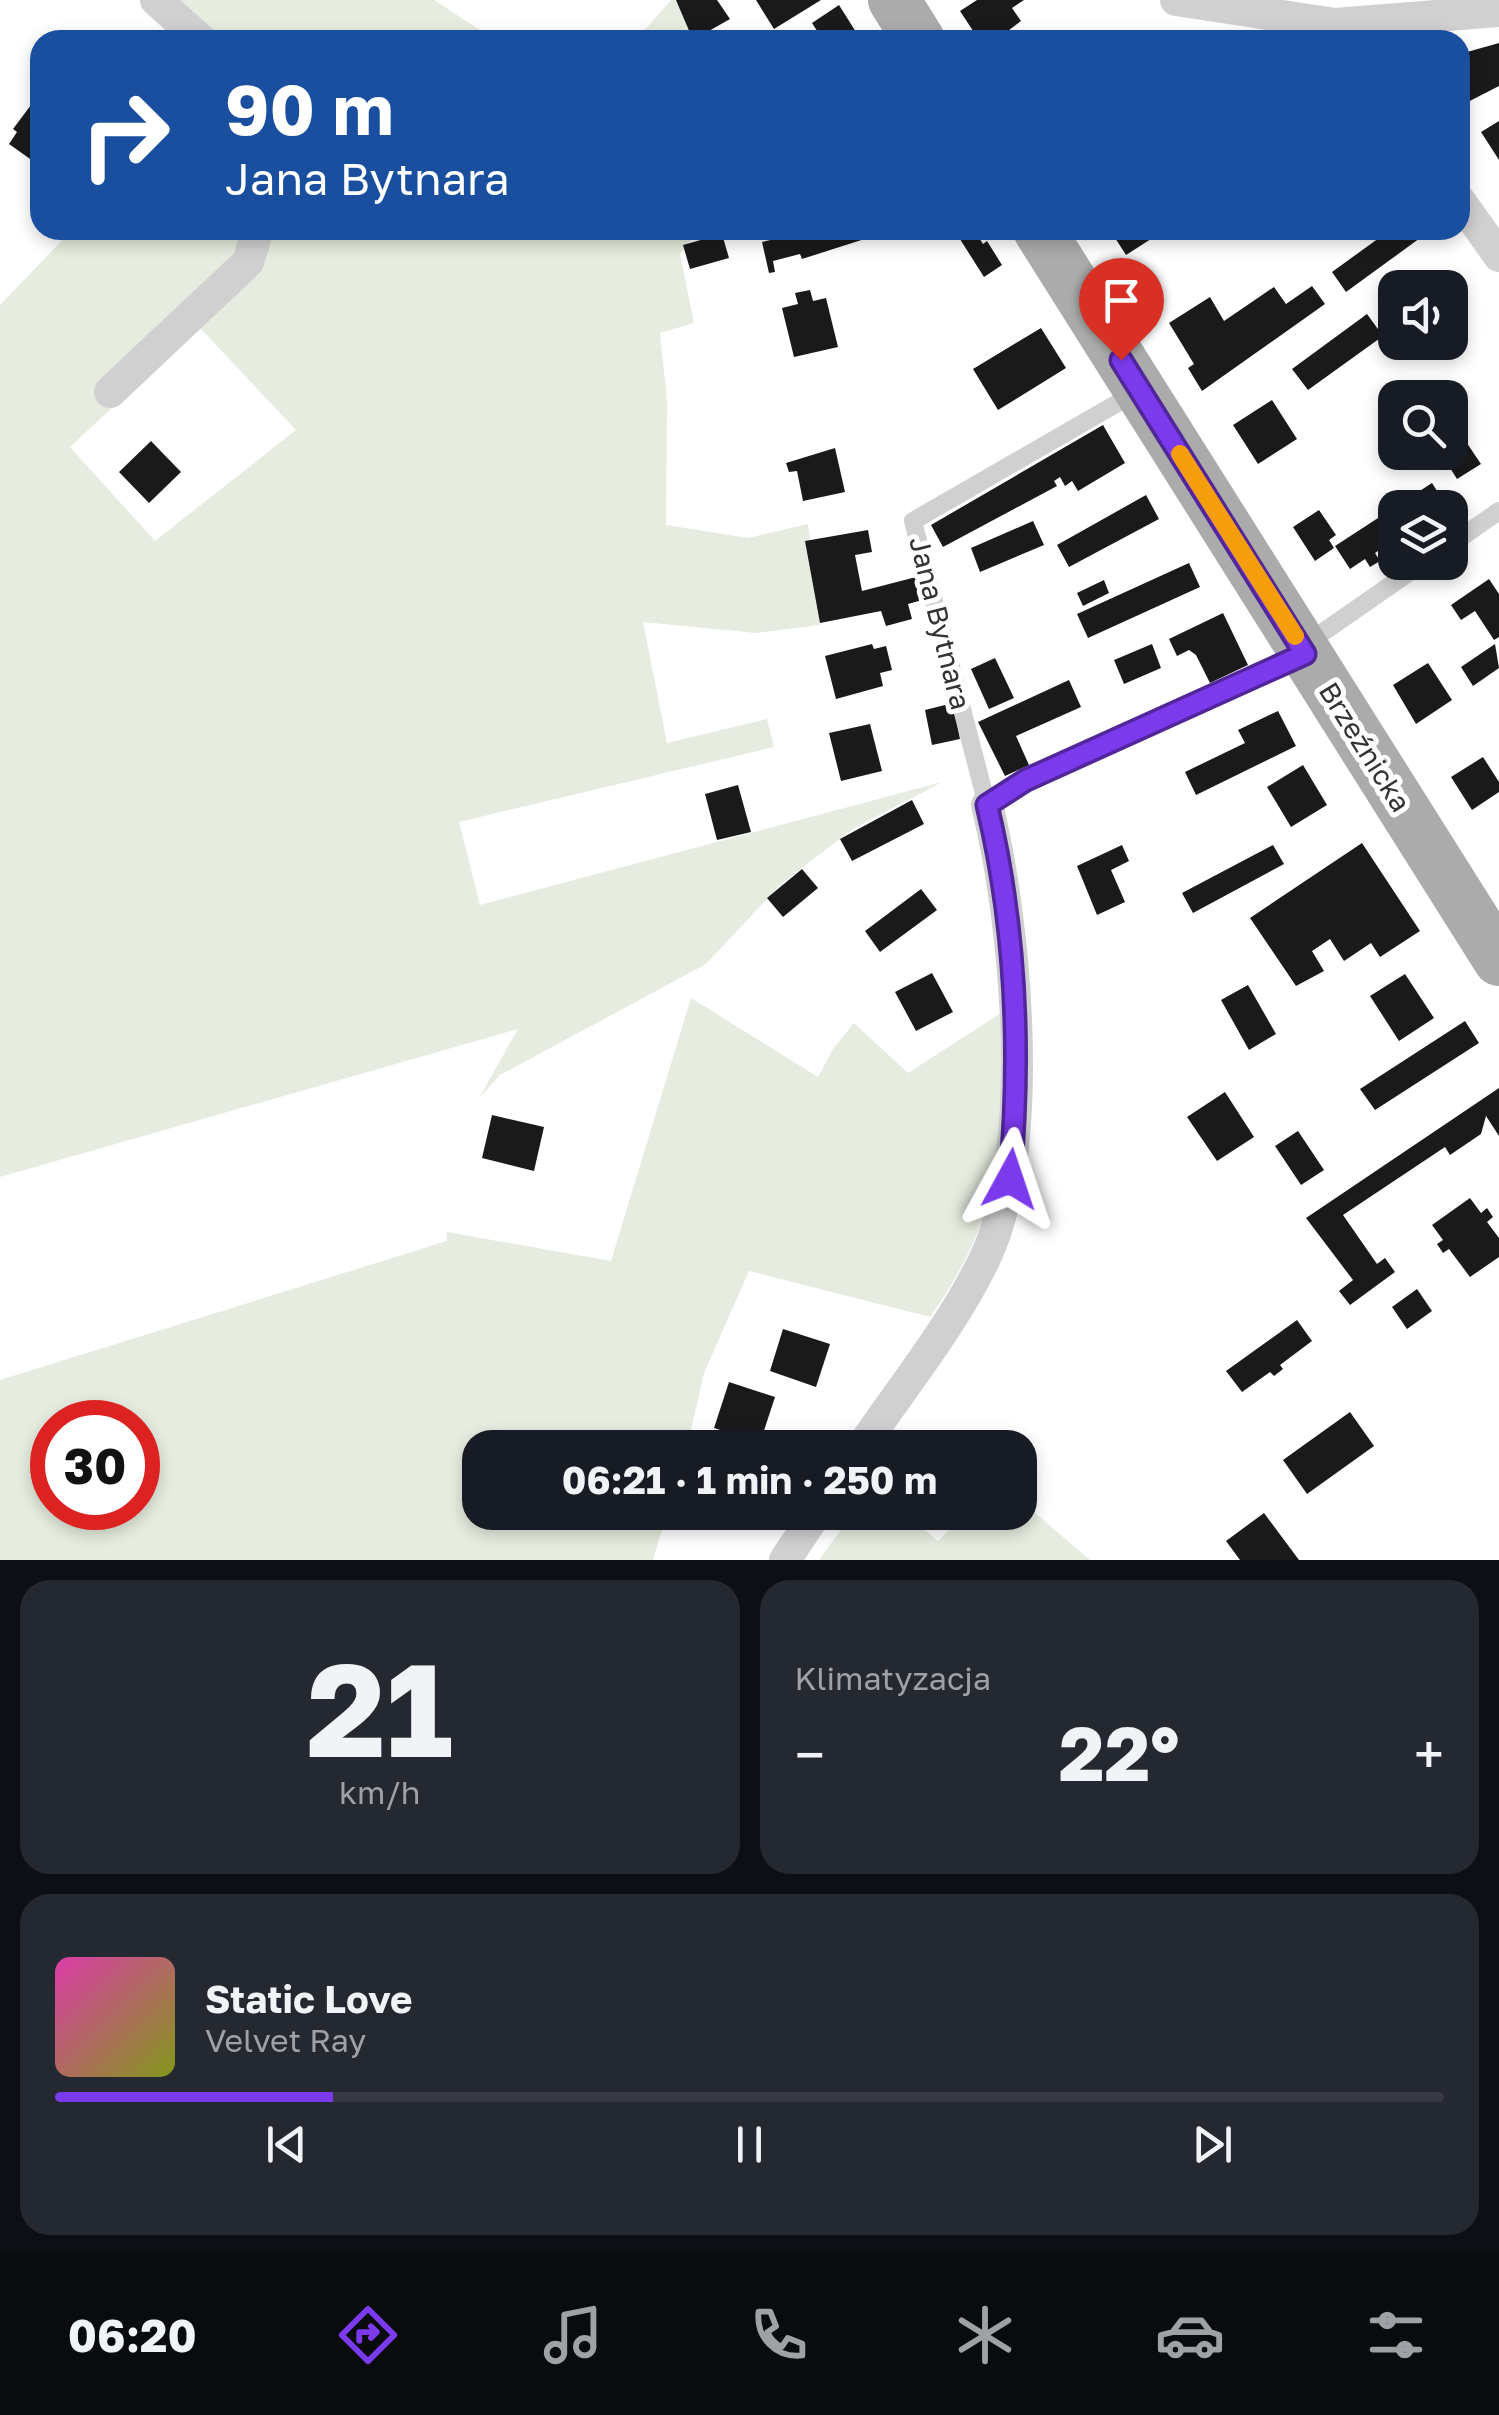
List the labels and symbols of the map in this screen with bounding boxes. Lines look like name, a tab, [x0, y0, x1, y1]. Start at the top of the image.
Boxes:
pin	[1079, 258, 1164, 361]
street label: Jana Bytnara	[903, 533, 978, 713]
street label: Brzeźnicka	[1313, 676, 1418, 817]
position arrow	[958, 1127, 1062, 1231]
speed limit sign: 30	[30, 1400, 160, 1530]

